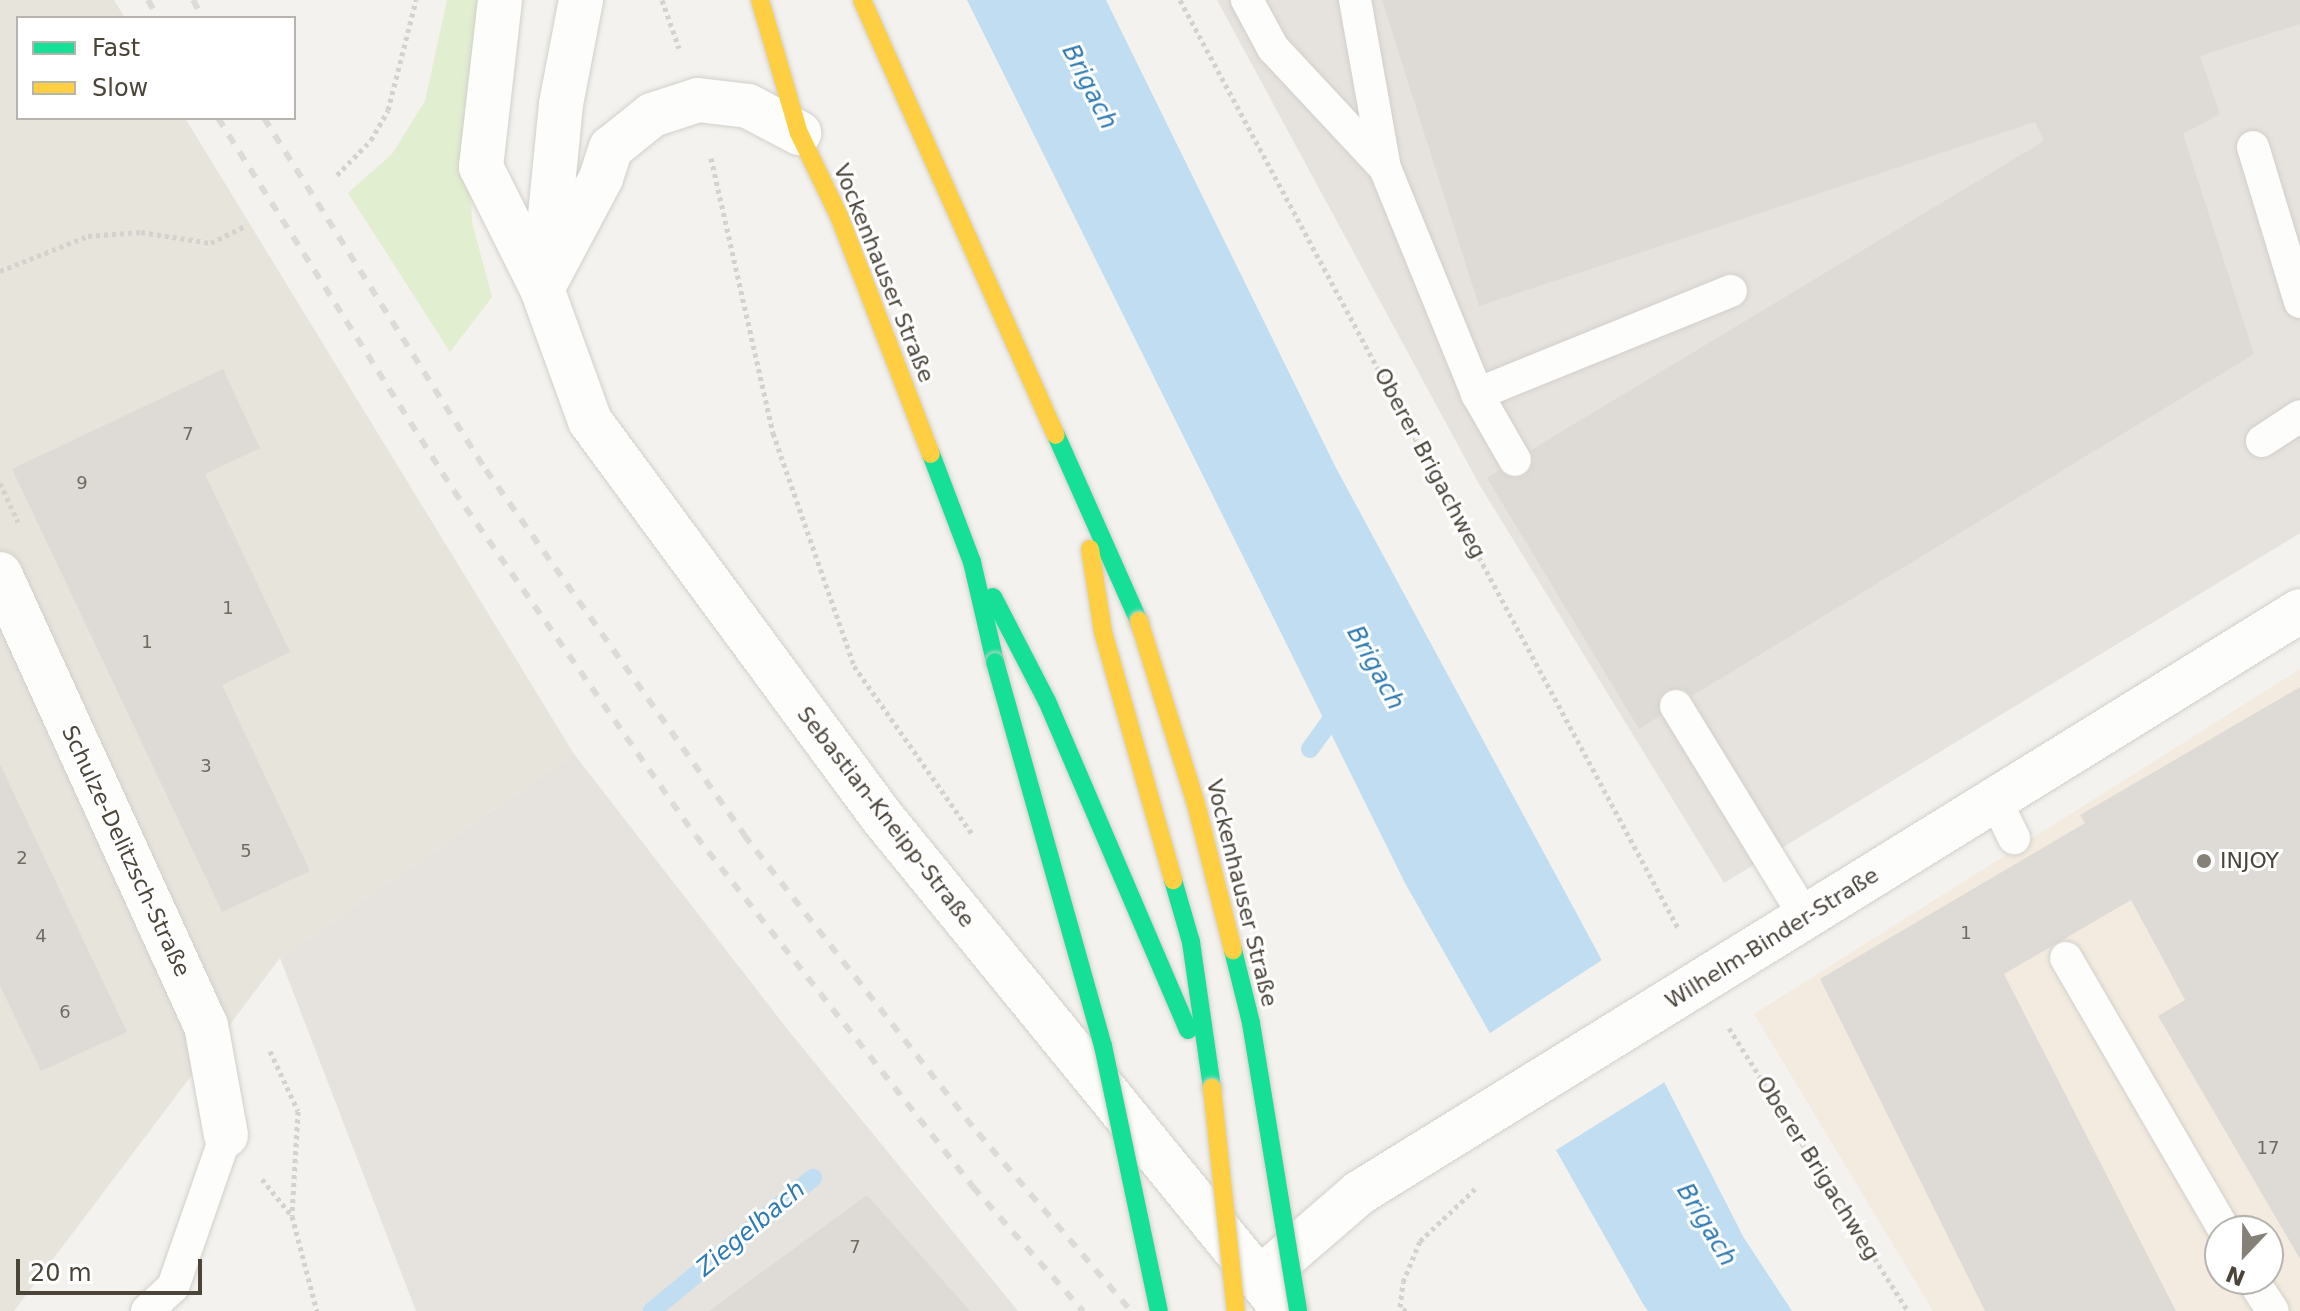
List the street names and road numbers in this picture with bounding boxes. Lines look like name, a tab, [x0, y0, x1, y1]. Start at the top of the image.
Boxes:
street label: Vockenhauser Straße	[828, 160, 940, 386]
street label: Oberer Brigachweg	[1369, 363, 1491, 563]
street label: Sebastian-Kneipp-Straße	[792, 701, 980, 933]
street label: Schulze-Delitzsch-Straße	[56, 721, 196, 981]
street label: Vockenhauser Straße	[1201, 777, 1283, 1009]
street label: Wilhelm-Binder-Straße	[1661, 862, 1883, 1014]
street label: Oberer Brigachweg	[1751, 1071, 1885, 1265]

